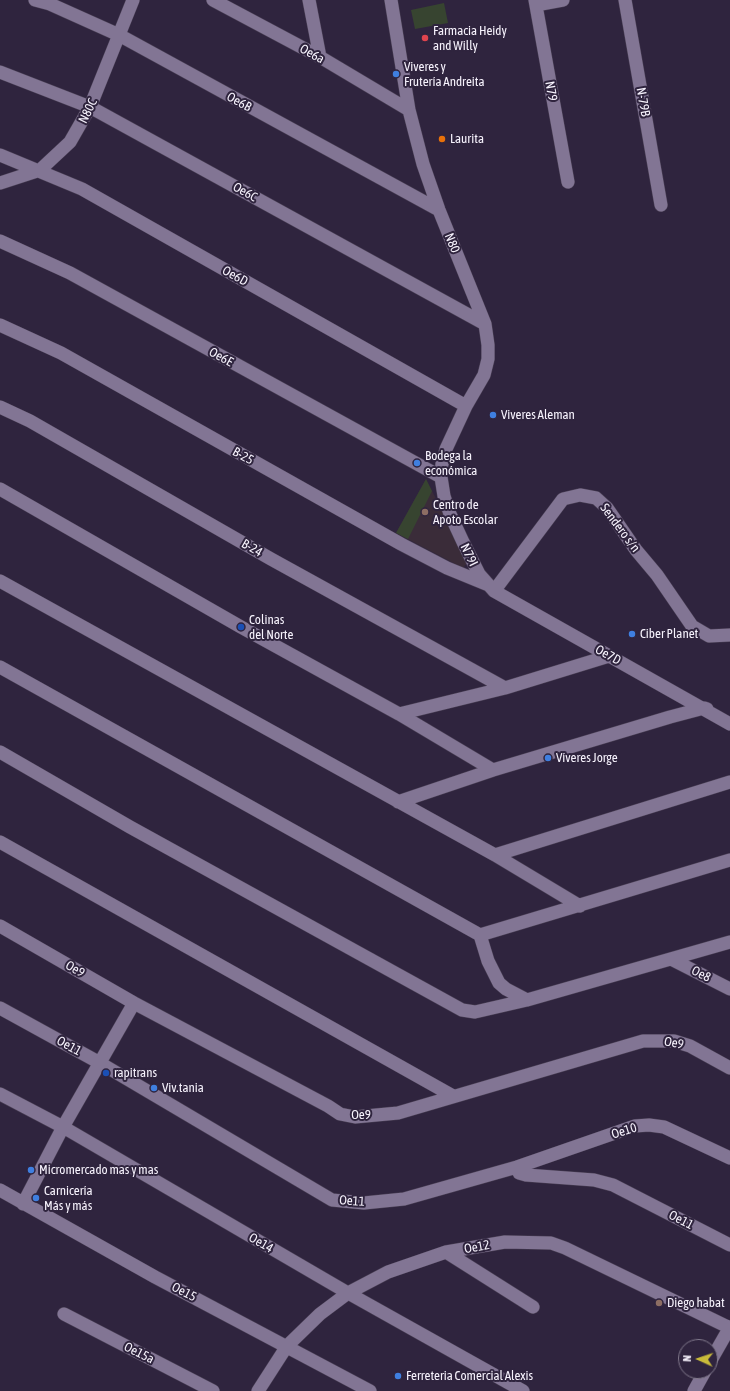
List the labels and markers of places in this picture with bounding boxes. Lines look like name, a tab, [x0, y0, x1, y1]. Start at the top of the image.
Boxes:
place label: Farmacia Heidy and Willy	[433, 23, 507, 54]
marker: Farmacia Heidy and Willy	[420, 33, 430, 43]
place label: Viveres y Frutería Andreita	[404, 59, 485, 90]
marker: Viveres y Frutería Andreita	[391, 69, 401, 79]
place label: Laurita	[450, 131, 484, 147]
marker: Laurita	[437, 134, 447, 144]
place label: Viveres Aleman	[501, 407, 575, 423]
marker: Viveres Aleman	[488, 410, 498, 420]
place label: Bodega la económica	[425, 448, 477, 479]
marker: Bodega la económica	[412, 458, 422, 468]
place label: Centro de Apoto Escolar	[433, 497, 498, 528]
marker: Centro de Apoto Escolar	[420, 507, 430, 517]
place label: Colinas del Norte	[249, 612, 293, 643]
marker: Colinas del Norte	[236, 622, 246, 632]
place label: Ciber Planet	[640, 626, 698, 642]
marker: Ciber Planet	[627, 629, 637, 639]
place label: Víveres Jorge	[556, 750, 618, 766]
marker: Víveres Jorge	[543, 753, 553, 763]
place label: rapitrans	[114, 1065, 157, 1081]
marker: rapitrans	[101, 1068, 111, 1078]
place label: Viv.tania	[162, 1080, 204, 1096]
marker: Viv.tania	[149, 1083, 159, 1093]
place label: Micromercado mas y mas	[39, 1162, 158, 1178]
marker: Micromercado mas y mas	[26, 1165, 36, 1175]
place label: Carnicería Más y más	[44, 1183, 93, 1214]
marker: Carnicería Más y más	[31, 1193, 41, 1203]
place label: Diego habat	[667, 1295, 725, 1311]
marker: Diego habat	[654, 1298, 664, 1308]
place label: Ferreteria Comercial Alexis	[406, 1368, 533, 1384]
marker: Ferreteria Comercial Alexis	[393, 1371, 403, 1381]

